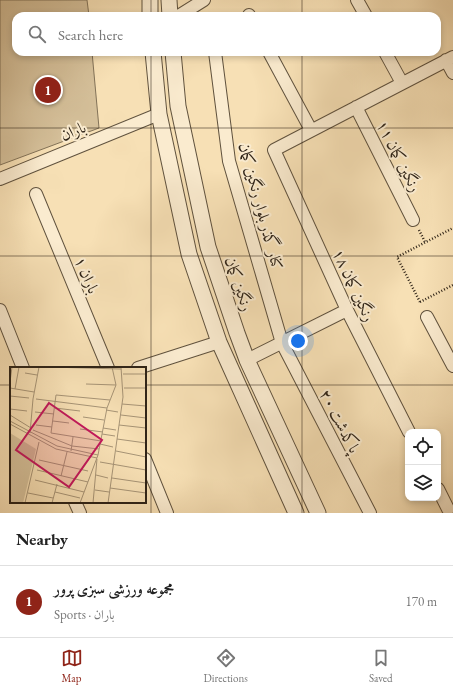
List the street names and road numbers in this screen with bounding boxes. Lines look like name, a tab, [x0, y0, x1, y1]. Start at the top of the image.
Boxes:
street label: باران	[57, 116, 89, 146]
street label: رنگین کمان ۱۱	[372, 116, 426, 196]
street label: کنار گذر بلوار رنگین کمان	[234, 140, 289, 272]
street label: رنگین کمان ۱۸	[328, 245, 380, 325]
street label: باران ۱	[70, 253, 104, 297]
street label: رنگین کمان	[220, 254, 258, 314]
street label: پاکدشت ۲۰	[314, 385, 365, 458]

